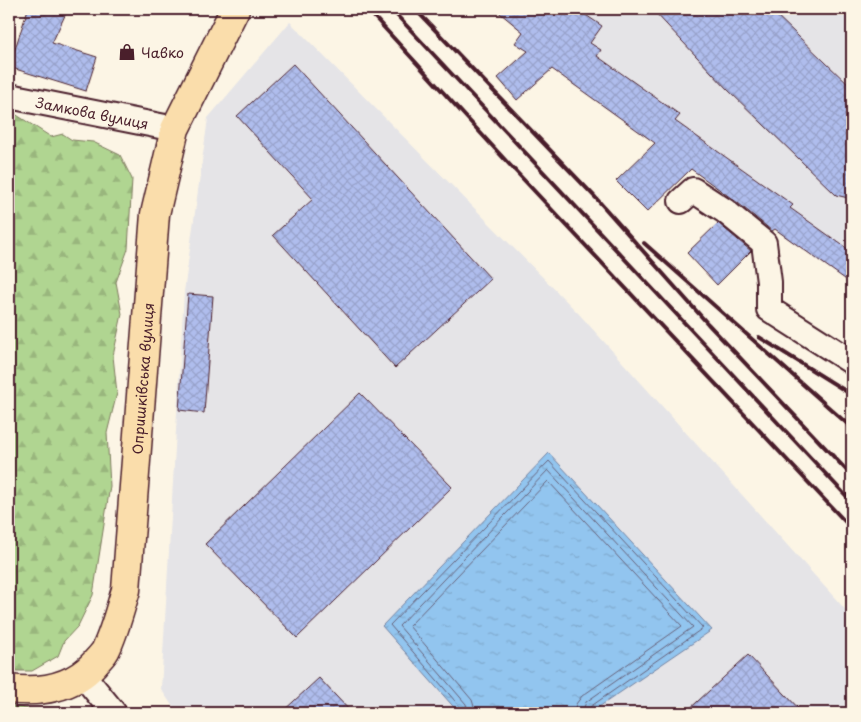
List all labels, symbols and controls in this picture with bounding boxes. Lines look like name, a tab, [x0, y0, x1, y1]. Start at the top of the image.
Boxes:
shop icon: Чавко	[117, 42, 137, 62]
place label: Чавко	[141, 42, 184, 63]
street label: Замкова вулиця	[33, 91, 150, 134]
street label: Опришківська вулиця	[126, 302, 159, 455]

